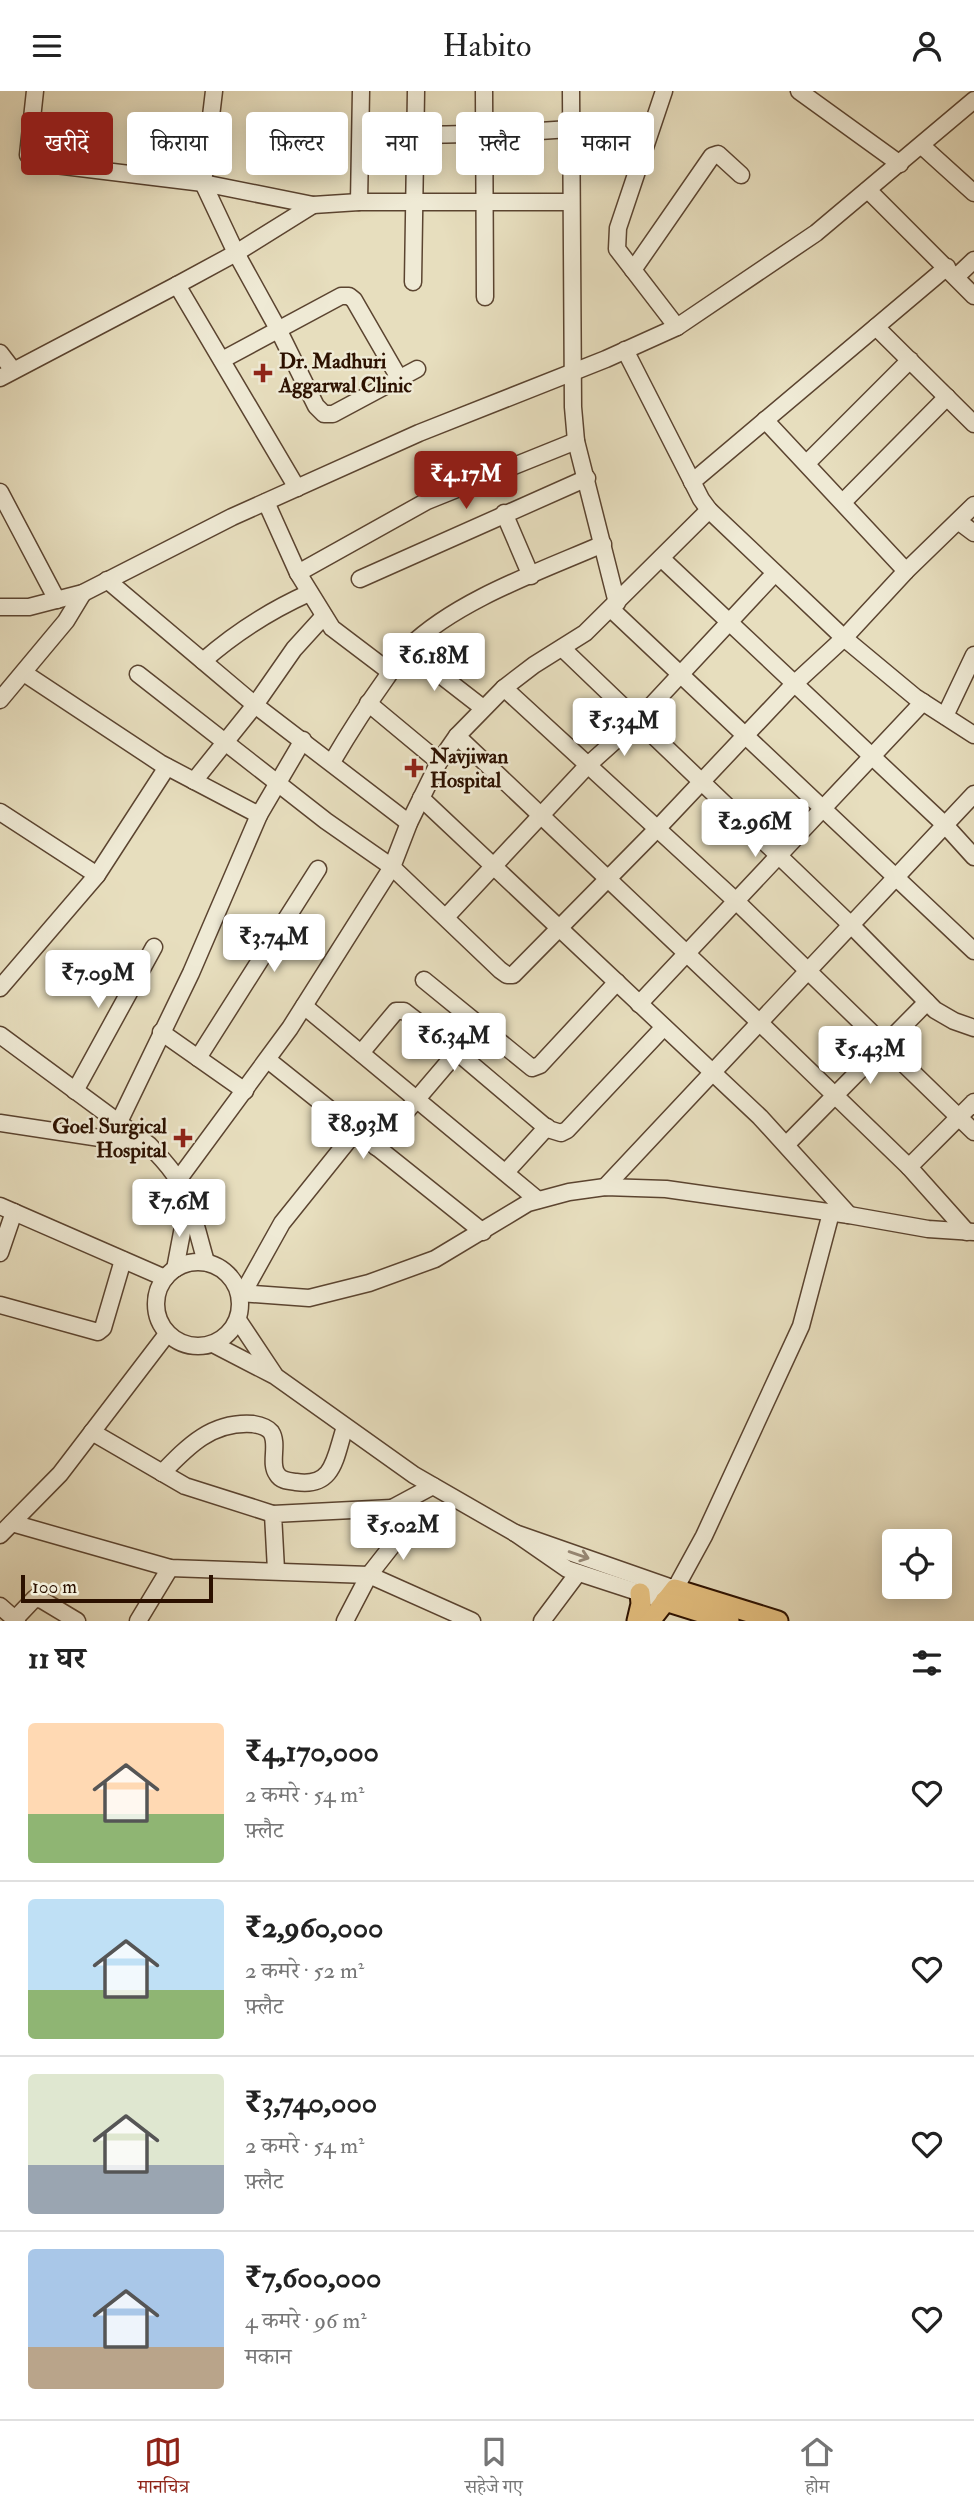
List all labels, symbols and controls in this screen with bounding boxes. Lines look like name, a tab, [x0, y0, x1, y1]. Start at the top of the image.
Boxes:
text: Habito	[443, 26, 531, 66]
icon: menu	[28, 27, 66, 65]
icon: person	[908, 27, 946, 65]
chip: खरीदें	[21, 112, 113, 175]
chip: किराया	[127, 112, 232, 175]
chip: फ़िल्टर	[246, 112, 348, 175]
chip: नया	[362, 112, 442, 175]
chip: फ़्लैट	[456, 112, 544, 175]
chip: मकान	[558, 112, 654, 175]
place label: Dr. Madhuri Aggarwal Clinic	[278, 348, 412, 399]
marker: Dr. Madhuri Aggarwal Clinic	[253, 363, 273, 383]
pin: ₹4.17M	[409, 451, 523, 511]
text: ₹4.17M	[430, 459, 502, 488]
pin: ₹6.18M	[377, 633, 491, 693]
text: ₹6.18M	[399, 641, 469, 670]
pin: ₹5.34M	[567, 699, 681, 758]
text: ₹5.34M	[589, 706, 659, 735]
place label: Navjiwan Hospital	[429, 743, 508, 794]
marker: Navjiwan Hospital	[404, 758, 424, 778]
pin: ₹2.96M	[698, 799, 812, 859]
text: ₹2.96M	[718, 807, 792, 836]
pin: ₹3.74M	[217, 915, 331, 974]
text: ₹3.74M	[239, 922, 309, 951]
pin: ₹7.09M	[41, 951, 155, 1010]
text: ₹7.09M	[61, 958, 135, 987]
pin: ₹6.34M	[397, 1013, 511, 1073]
text: ₹6.34M	[418, 1021, 490, 1050]
pin: ₹5.43M	[813, 1027, 927, 1086]
text: ₹5.43M	[835, 1034, 906, 1063]
pin: ₹8.93M	[306, 1101, 420, 1161]
text: ₹8.93M	[327, 1109, 399, 1138]
place label: Goel Surgical Hospital	[52, 1113, 168, 1164]
marker: Goel Surgical Hospital	[173, 1128, 193, 1148]
pin: ₹7.6M	[130, 1179, 228, 1239]
text: ₹7.6M	[148, 1187, 210, 1216]
pin: ₹5.02M	[346, 1503, 460, 1562]
text: ₹5.02M	[367, 1510, 439, 1539]
map controls	[882, 1529, 952, 1599]
button: locate	[882, 1529, 952, 1599]
one-way arrow	[568, 1549, 590, 1562]
scale bar	[21, 1572, 214, 1604]
text: 100 m	[32, 1575, 77, 1599]
text: 11 घर	[28, 1640, 86, 1677]
icon: filters	[908, 1644, 946, 1682]
text: ₹4,170,000	[245, 1733, 379, 1770]
icon: home	[84, 1751, 168, 1835]
icon: heart	[908, 1774, 946, 1812]
text: 2 कमरे · 54 m²	[245, 1780, 365, 1809]
text: फ़्लैट	[245, 1816, 283, 1845]
text: ₹2,960,000	[245, 1909, 383, 1946]
icon: home	[84, 1927, 168, 2011]
icon: heart	[908, 1950, 946, 1988]
text: 2 कमरे · 52 m²	[245, 1956, 364, 1985]
text: फ़्लैट	[245, 1992, 283, 2021]
text: ₹3,740,000	[245, 2084, 377, 2121]
icon: home	[84, 2102, 168, 2186]
icon: heart	[908, 2125, 946, 2163]
text: 2 कमरे · 54 m²	[245, 2131, 365, 2160]
text: फ़्लैट	[245, 2167, 283, 2196]
text: ₹7,600,000	[245, 2259, 381, 2296]
icon: home	[84, 2277, 168, 2361]
icon: heart	[908, 2300, 946, 2338]
text: 4 कमरे · 96 m²	[245, 2306, 367, 2335]
text: मकान	[245, 2342, 292, 2371]
tab: मानचित्र	[138, 2433, 189, 2505]
tab: सहेजे गए	[465, 2433, 523, 2505]
tab: होम	[798, 2433, 836, 2505]

